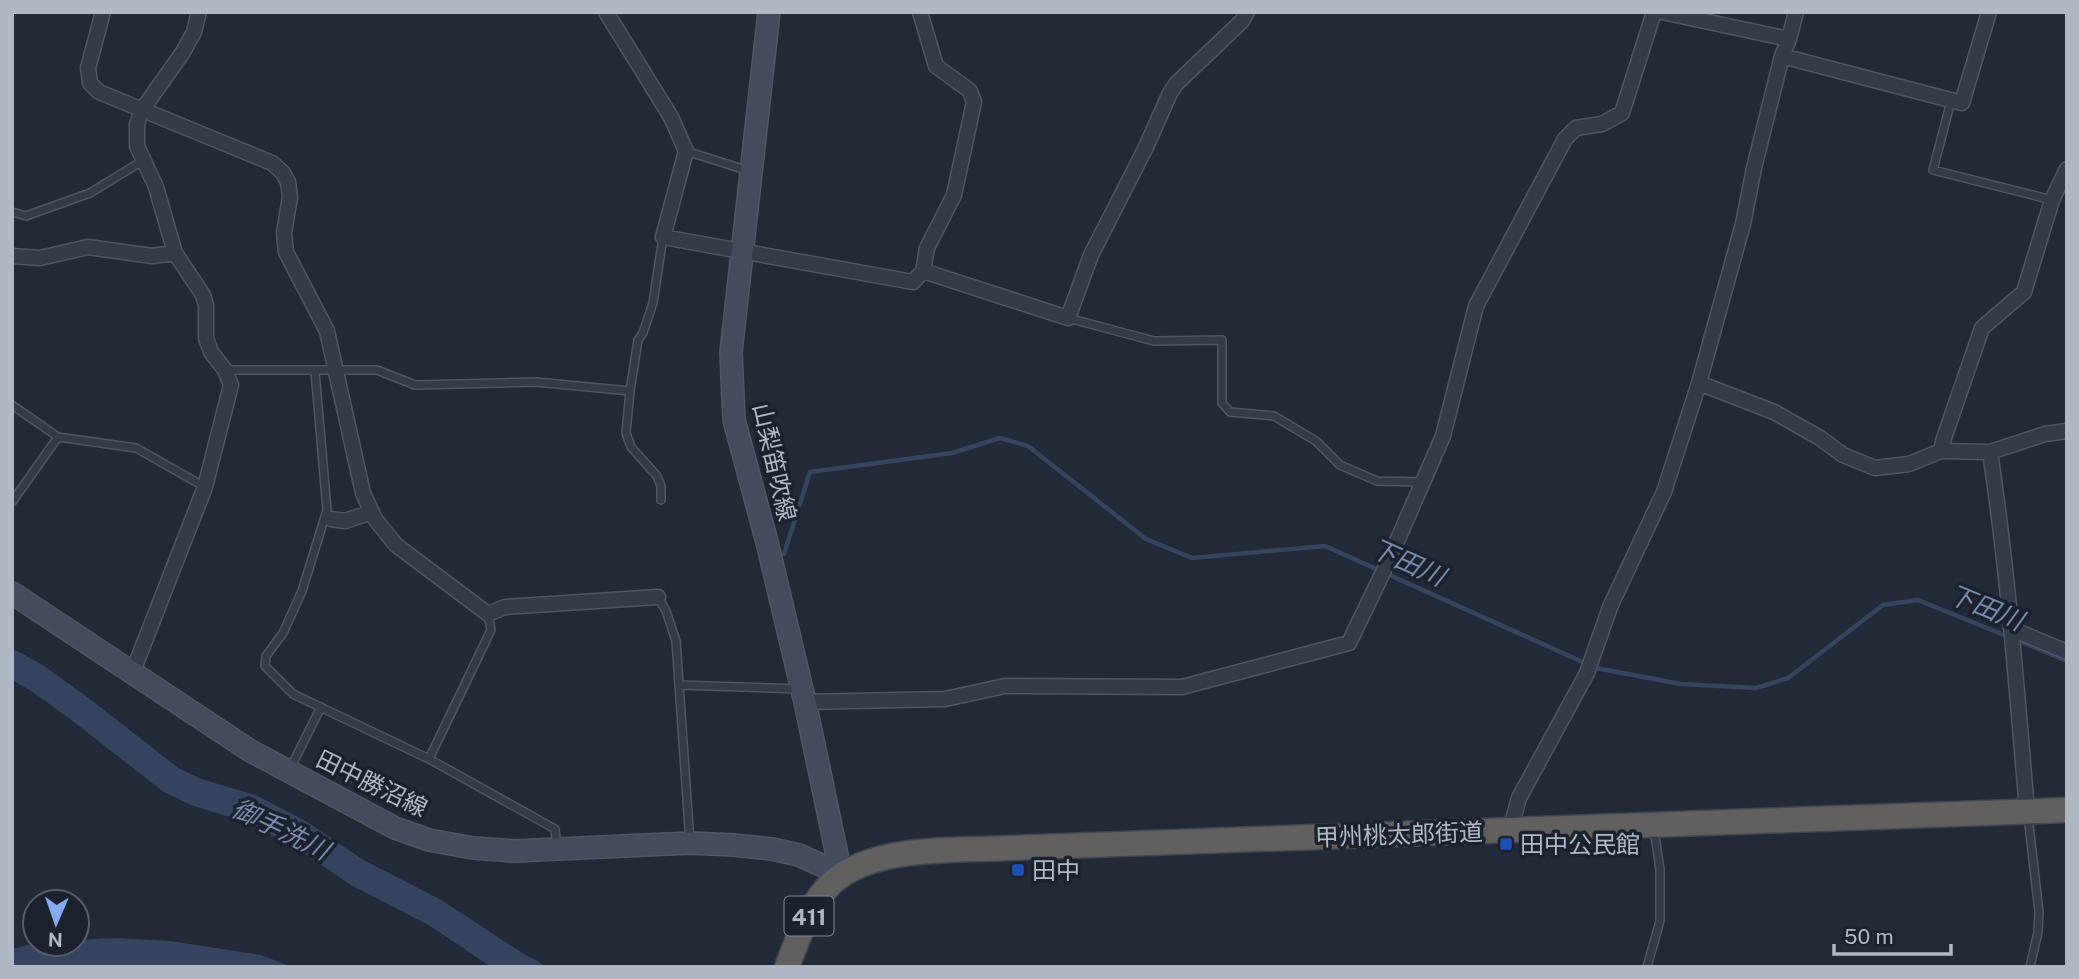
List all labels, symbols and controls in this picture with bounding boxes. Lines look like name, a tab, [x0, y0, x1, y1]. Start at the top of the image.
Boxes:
street label: 山梨笛吹線	[748, 400, 802, 524]
water label: 下田川	[1366, 532, 1453, 593]
water label: 下田川	[1944, 578, 2031, 637]
street label: 田中勝沼線	[312, 744, 432, 822]
water label: 御手洗川	[227, 792, 337, 867]
street label: 甲州桃太郎街道	[1315, 817, 1483, 851]
place label: 田中公民館	[1520, 830, 1640, 858]
marker: 田中公民館	[1498, 836, 1514, 852]
place label: 田中	[1032, 856, 1080, 884]
marker: 田中	[1010, 862, 1026, 878]
north arrow	[21, 888, 91, 958]
road number: 411	[784, 897, 834, 936]
scale bar	[1834, 912, 1951, 956]
text: 50 m	[1844, 924, 1894, 949]
text: N	[48, 929, 63, 951]

